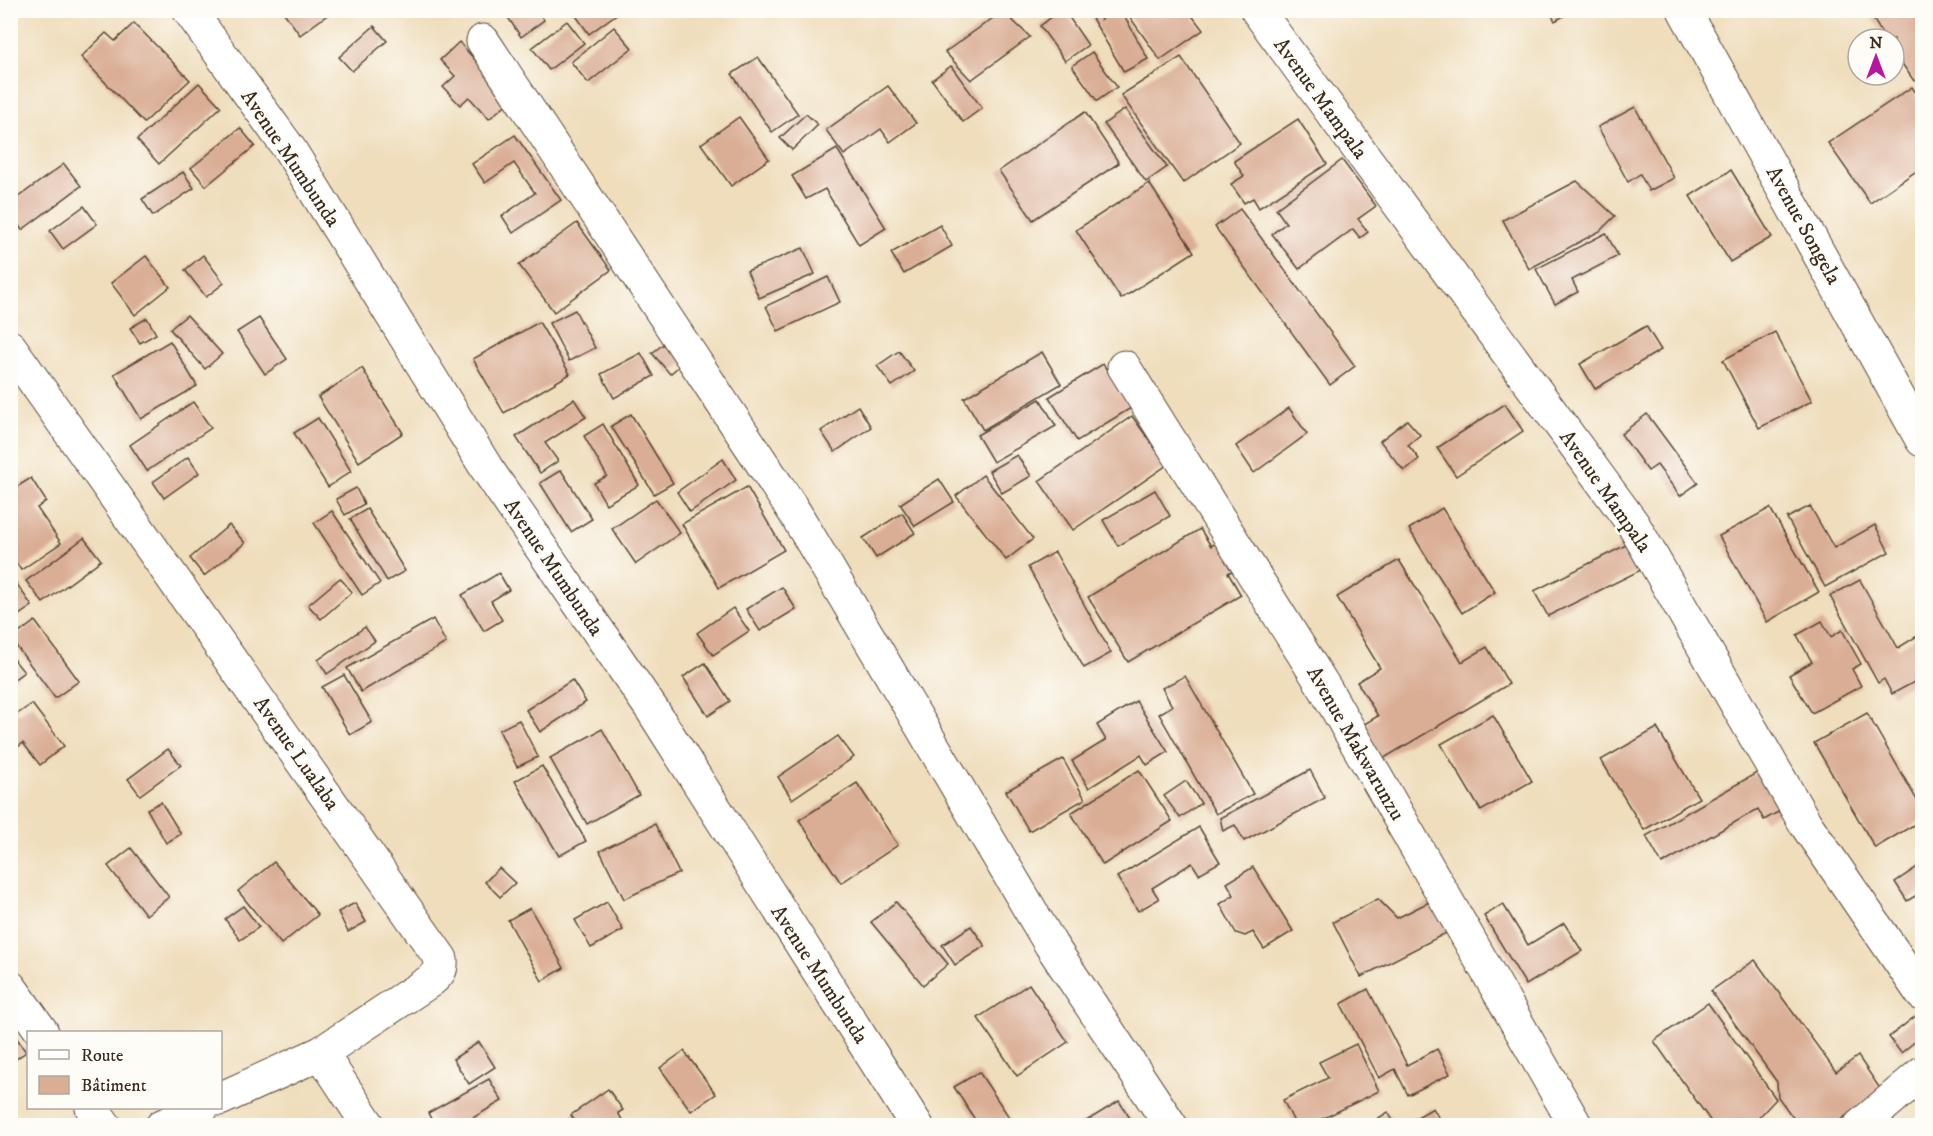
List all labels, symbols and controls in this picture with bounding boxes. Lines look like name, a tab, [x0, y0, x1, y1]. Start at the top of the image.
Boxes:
north arrow	[1846, 27, 1906, 87]
street label: Avenue Mampala	[1267, 33, 1373, 164]
text: N	[1869, 33, 1883, 53]
street label: Avenue Mumbunda	[235, 85, 346, 232]
street label: Avenue Songela	[1760, 162, 1846, 289]
street label: Avenue Mampala	[1553, 425, 1657, 558]
street label: Avenue Mumbunda	[498, 494, 609, 641]
street label: Avenue Makwarunzu	[1300, 662, 1410, 825]
street label: Avenue Lualaba	[247, 692, 345, 816]
street label: Avenue Mumbunda	[765, 900, 874, 1049]
legend	[27, 1031, 222, 1109]
text: Route	[81, 1045, 124, 1067]
text: Bâtiment	[81, 1075, 147, 1097]

